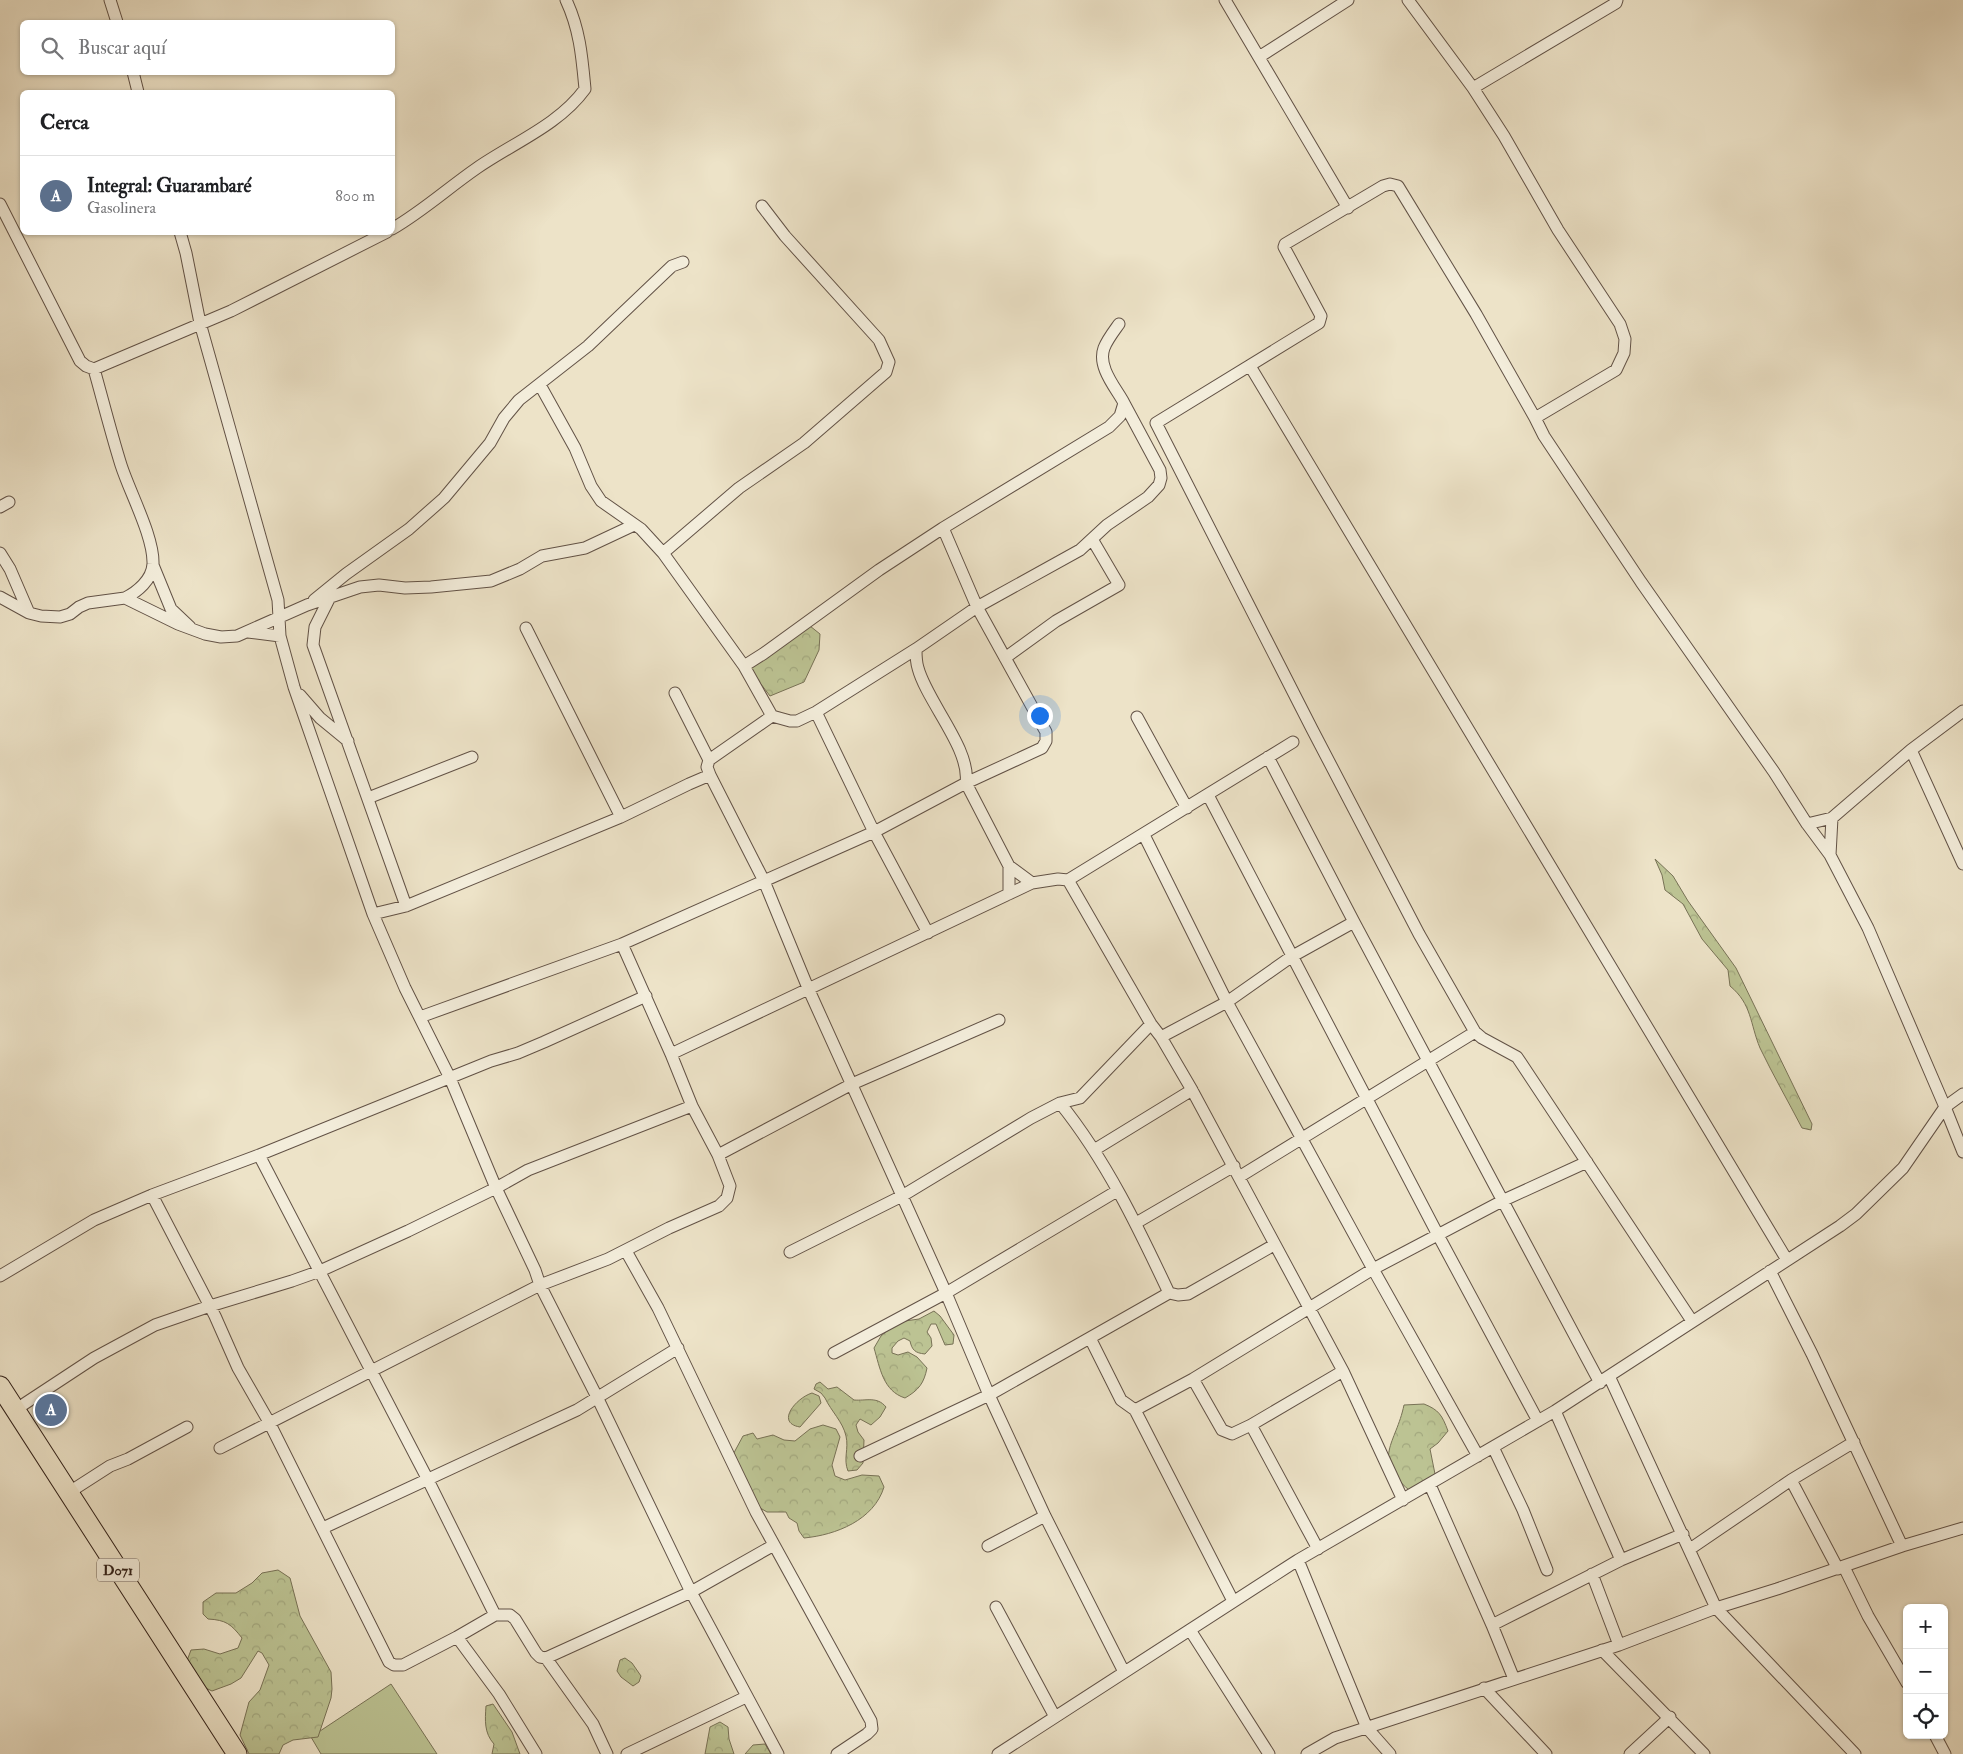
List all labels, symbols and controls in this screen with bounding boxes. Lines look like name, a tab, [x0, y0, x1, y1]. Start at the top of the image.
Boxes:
search box	[20, 20, 395, 75]
icon: search	[38, 34, 66, 62]
text: Buscar aquí	[78, 36, 166, 60]
text: Cerca	[40, 109, 89, 136]
text: Integral: Guarambaré	[87, 174, 252, 198]
text: A	[51, 186, 61, 206]
text: 800 m	[335, 186, 375, 206]
text: Gasolinera	[87, 198, 156, 218]
your location	[1027, 703, 1053, 729]
pin: A	[35, 1391, 67, 1429]
road number: D071	[97, 1558, 139, 1582]
map controls	[1903, 1604, 1948, 1739]
button: +	[1903, 1604, 1948, 1649]
button: −	[1903, 1649, 1948, 1694]
button: locate	[1903, 1694, 1948, 1739]

